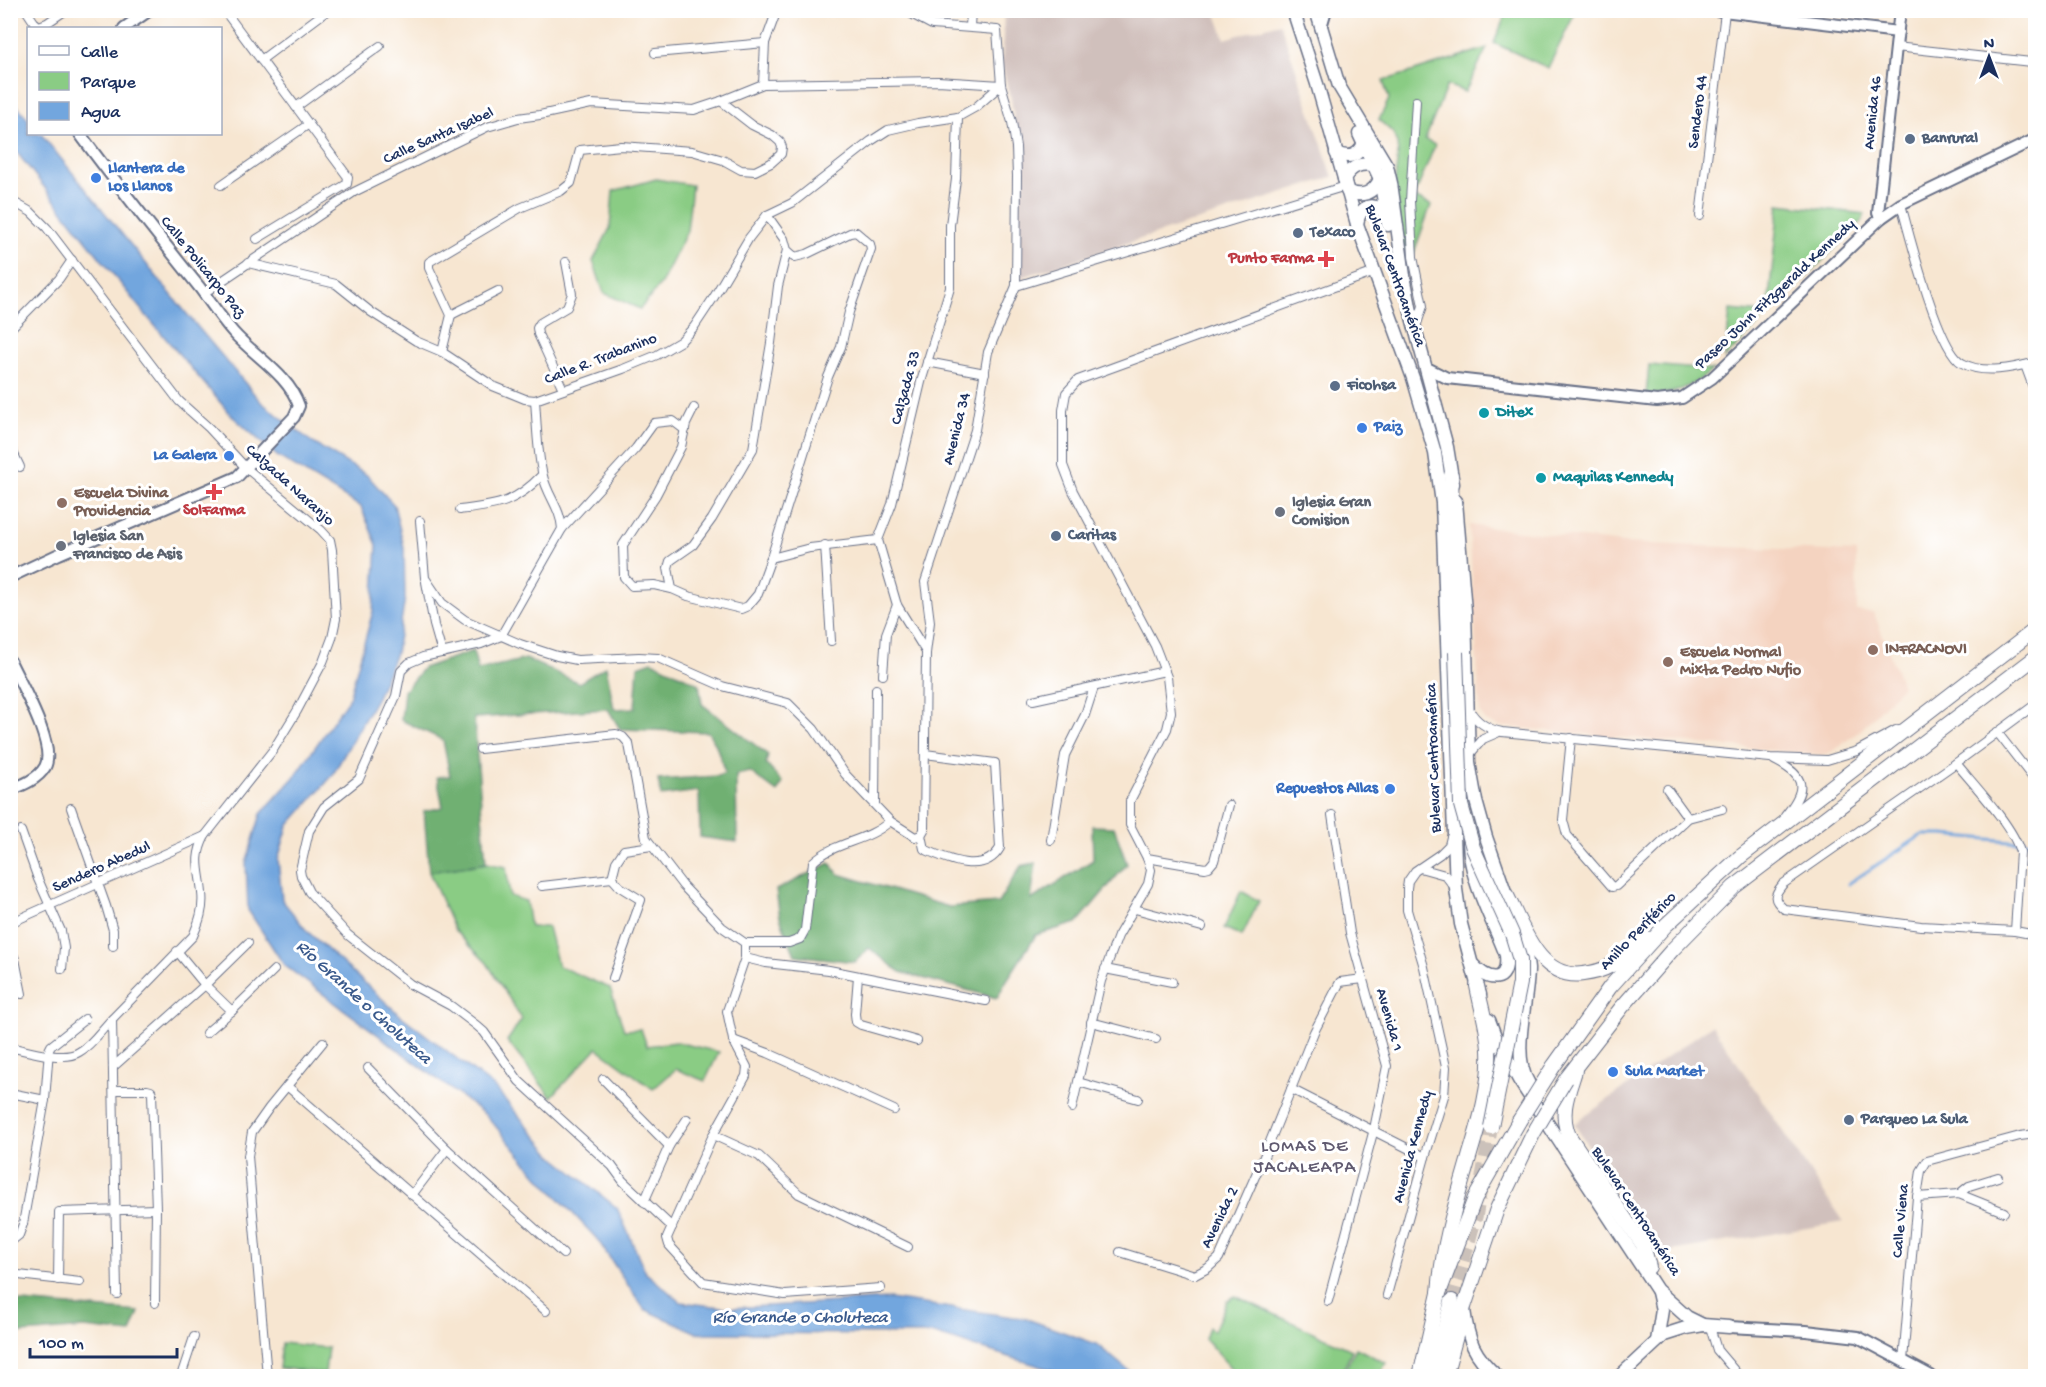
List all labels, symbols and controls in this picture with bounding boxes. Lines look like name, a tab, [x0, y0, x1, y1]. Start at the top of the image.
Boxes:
legend	[27, 27, 222, 135]
north arrow	[1959, 27, 2019, 87]
text: N	[1984, 36, 1995, 55]
text: Calle	[81, 43, 119, 64]
text: Parque	[80, 73, 137, 94]
street label: Sendero 44	[1685, 74, 1713, 150]
street label: Avenida 46	[1861, 75, 1887, 151]
text: Agua	[81, 103, 121, 124]
street label: Calle Santa Isabel	[381, 104, 497, 170]
place label: Banrural	[1921, 130, 1978, 149]
marker: Banrural	[1903, 132, 1917, 146]
place label: Llantera de Los Llanos	[108, 160, 185, 197]
marker: Llantera de Los Llanos	[89, 171, 103, 185]
street label: Bulevar Centroamérica	[1359, 201, 1429, 351]
street label: Calle Policarpo Paz	[155, 213, 249, 323]
street label: Paseo John Fitzgerald Kennedy	[1691, 216, 1860, 375]
place label: Texaco	[1308, 224, 1356, 243]
marker: Texaco	[1291, 226, 1305, 240]
place label: Punto Farma	[1227, 250, 1315, 269]
marker: Punto Farma	[1319, 252, 1333, 266]
street label: Calle R. Trabanino	[542, 330, 660, 390]
street label: Calzada 33	[888, 349, 926, 427]
place label: Ficohsa	[1346, 377, 1397, 396]
marker: Ficohsa	[1328, 379, 1342, 393]
street label: Avenida 34	[940, 391, 976, 467]
place label: Ditex	[1494, 404, 1534, 423]
marker: Ditex	[1477, 406, 1491, 420]
place label: Paiz	[1373, 419, 1403, 438]
marker: Paiz	[1355, 421, 1369, 435]
street label: Calzada Naranjo	[240, 441, 338, 531]
place label: La Galera	[153, 447, 218, 466]
marker: La Galera	[222, 449, 236, 463]
place label: Maquilas Kennedy	[1553, 469, 1674, 488]
marker: Maquilas Kennedy	[1534, 471, 1548, 485]
place label: Escuela Divina Providencia	[73, 485, 169, 522]
marker: SolFarma	[207, 485, 221, 499]
place label: Iglesia Gran Comision	[1291, 494, 1371, 531]
marker: Escuela Divina Providencia	[55, 496, 69, 510]
place label: SolFarma	[183, 502, 246, 521]
marker: Iglesia Gran Comision	[1273, 505, 1287, 519]
place label: Caritas	[1067, 527, 1117, 546]
place label: Iglesia San Francisco de Asis	[72, 528, 183, 565]
marker: Caritas	[1049, 529, 1063, 543]
marker: Iglesia San Francisco de Asis	[54, 539, 68, 553]
place label: INFRACNOVI	[1885, 641, 1967, 660]
marker: INFRACNOVI	[1866, 643, 1880, 657]
place label: Escuela Normal Mixta Pedro Nufio	[1680, 644, 1802, 681]
marker: Escuela Normal Mixta Pedro Nufio	[1661, 655, 1675, 669]
street label: Bulevar Centroamérica	[1423, 682, 1447, 834]
place label: Repuestos Allas	[1275, 780, 1379, 799]
marker: Repuestos Allas	[1383, 782, 1397, 796]
street label: Sendero Abedul	[50, 838, 154, 898]
street label: Anillo Periférico	[1597, 889, 1681, 975]
water label: Río Grande o Choluteca	[291, 937, 436, 1070]
street label: Avenida 1	[1370, 986, 1406, 1054]
place label: Sula Market	[1625, 1063, 1705, 1082]
marker: Sula Market	[1606, 1065, 1620, 1079]
street label: Avenida Kennedy	[1390, 1089, 1438, 1205]
place label: Parqueo La Sula	[1860, 1111, 1969, 1130]
marker: Parqueo La Sula	[1842, 1113, 1856, 1127]
district label: LOMAS DE JACALEAPA	[1254, 1137, 1357, 1179]
street label: Bulevar Centroamérica	[1586, 1143, 1684, 1281]
street label: Calle Viena	[1889, 1182, 1915, 1259]
street label: Avenida 2	[1198, 1184, 1244, 1252]
water label: Río Grande o Choluteca	[713, 1308, 888, 1329]
scale bar	[30, 1321, 177, 1359]
text: 100 m	[38, 1334, 84, 1355]

